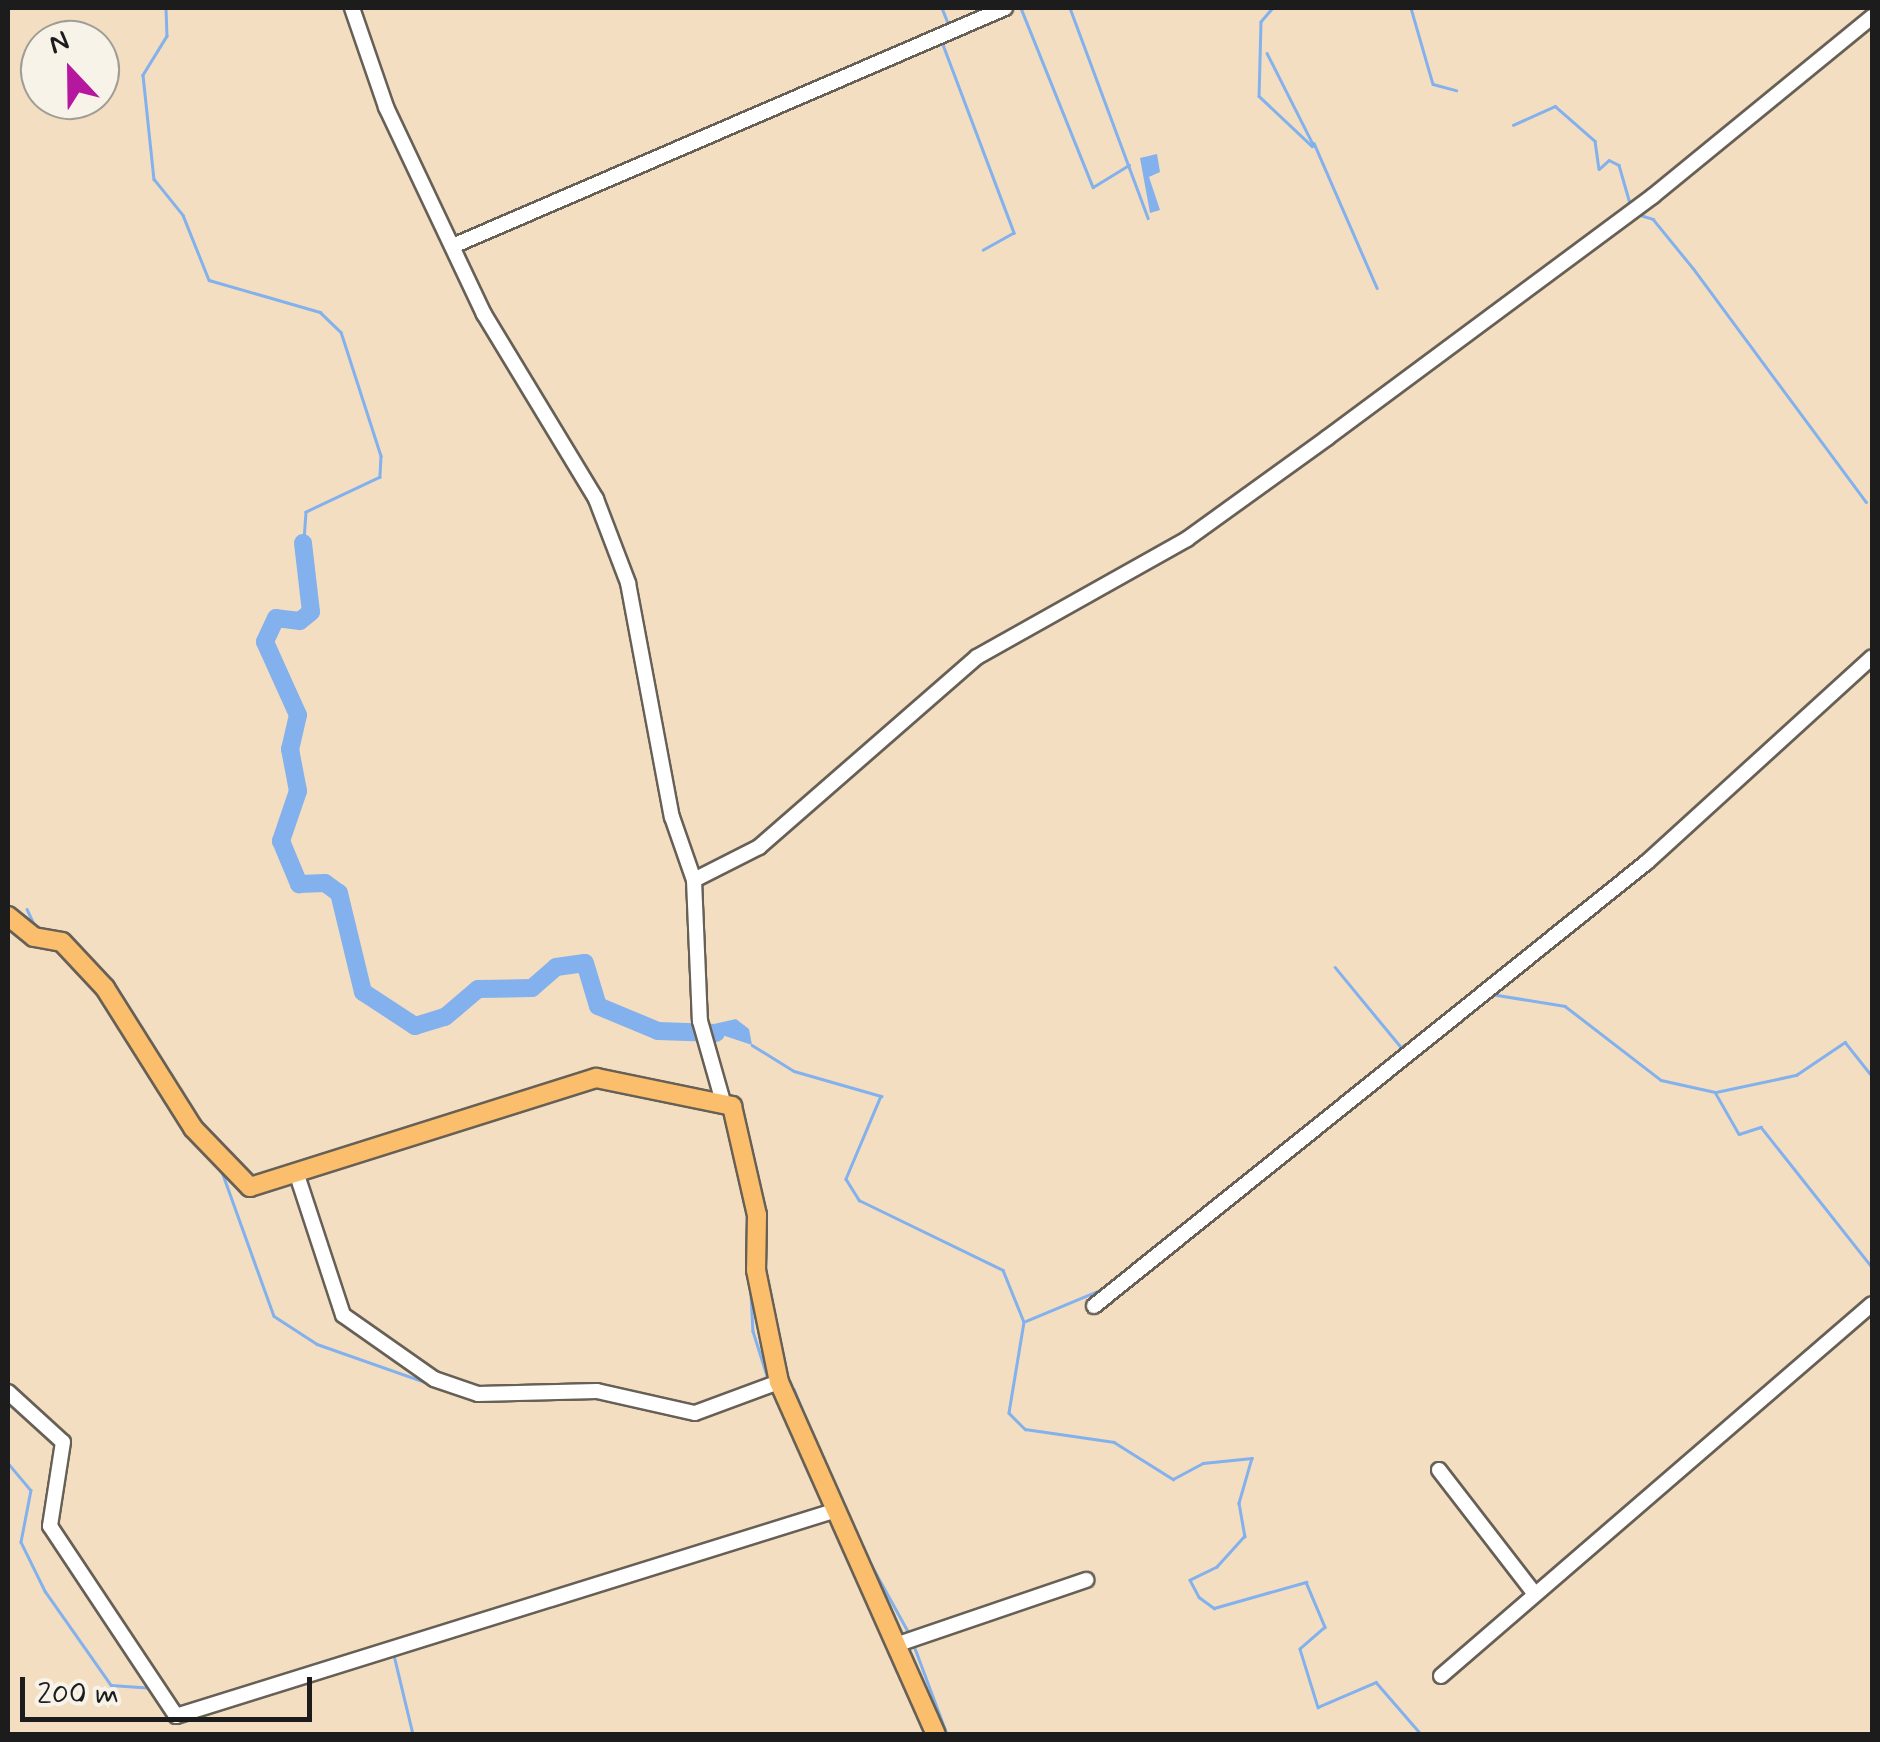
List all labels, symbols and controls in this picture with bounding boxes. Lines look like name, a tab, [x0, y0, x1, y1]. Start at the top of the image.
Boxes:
north arrow	[20, 20, 120, 120]
text: N	[44, 23, 75, 64]
scale bar	[25, 1657, 318, 1719]
text: 200 m	[37, 1675, 119, 1714]

